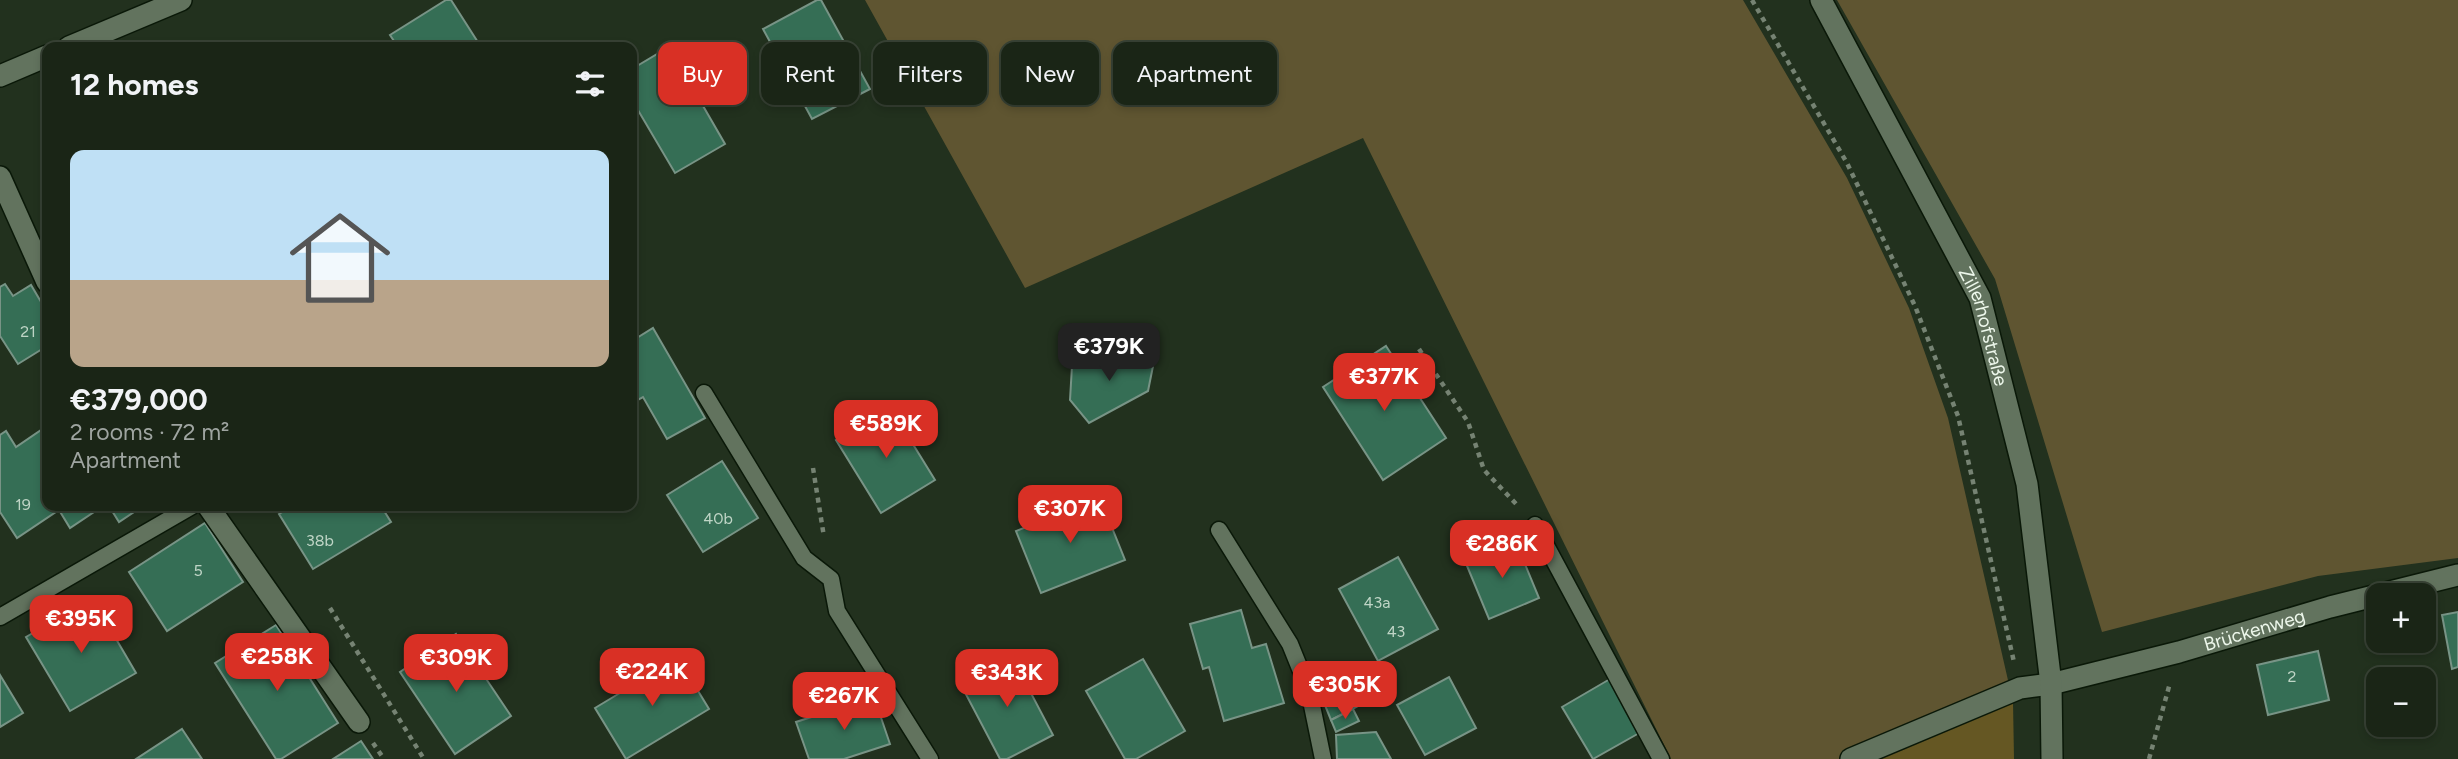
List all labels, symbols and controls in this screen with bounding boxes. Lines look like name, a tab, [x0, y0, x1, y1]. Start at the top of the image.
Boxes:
chip: Buy	[658, 42, 747, 105]
chip: Rent	[761, 42, 859, 105]
chip: Filters	[873, 42, 987, 105]
chip: New	[1001, 42, 1099, 105]
chip: Apartment	[1113, 42, 1277, 105]
icon: filters	[571, 65, 609, 103]
text: 12 homes	[70, 66, 198, 103]
icon: home	[277, 195, 403, 321]
street label: Zillerhofstraße	[1954, 263, 2013, 388]
house number: 21	[20, 322, 36, 341]
pin: €379K	[1060, 324, 1158, 383]
text: €379K	[1074, 332, 1144, 360]
pin: €377K	[1335, 354, 1433, 413]
text: €377K	[1349, 362, 1419, 390]
text: €379,000	[70, 381, 208, 418]
pin: €589K	[837, 400, 935, 460]
text: €589K	[850, 409, 922, 437]
text: 2 rooms · 72 m²	[70, 418, 229, 446]
text: Apartment	[70, 446, 181, 474]
pin: €307K	[1021, 486, 1119, 545]
text: €307K	[1034, 494, 1106, 522]
house number: 19	[15, 495, 31, 514]
house number: 40b	[703, 509, 733, 528]
pin: €286K	[1453, 520, 1551, 580]
text: €286K	[1466, 529, 1538, 557]
house number: 38b	[306, 531, 334, 550]
house number: 5	[193, 561, 203, 580]
map controls	[2366, 583, 2436, 737]
button: +	[2366, 583, 2436, 653]
house number: 43a	[1364, 593, 1390, 612]
pin: €395K	[32, 596, 130, 655]
text: €395K	[46, 604, 116, 632]
street label: Brückenweg	[2201, 604, 2308, 656]
house number: 43	[1387, 622, 1405, 641]
pin: €258K	[228, 634, 326, 693]
pin: €309K	[407, 634, 505, 694]
text: €258K	[241, 642, 313, 670]
text: €309K	[420, 643, 492, 671]
pin: €224K	[603, 648, 701, 708]
pin: €343K	[958, 650, 1056, 709]
text: €224K	[616, 657, 688, 685]
text: €343K	[971, 658, 1043, 686]
pin: €305K	[1296, 662, 1394, 721]
house number: 2	[2288, 667, 2296, 686]
button: −	[2366, 667, 2436, 737]
text: €305K	[1309, 670, 1381, 698]
pin: €267K	[795, 672, 893, 732]
text: €267K	[809, 681, 879, 709]

